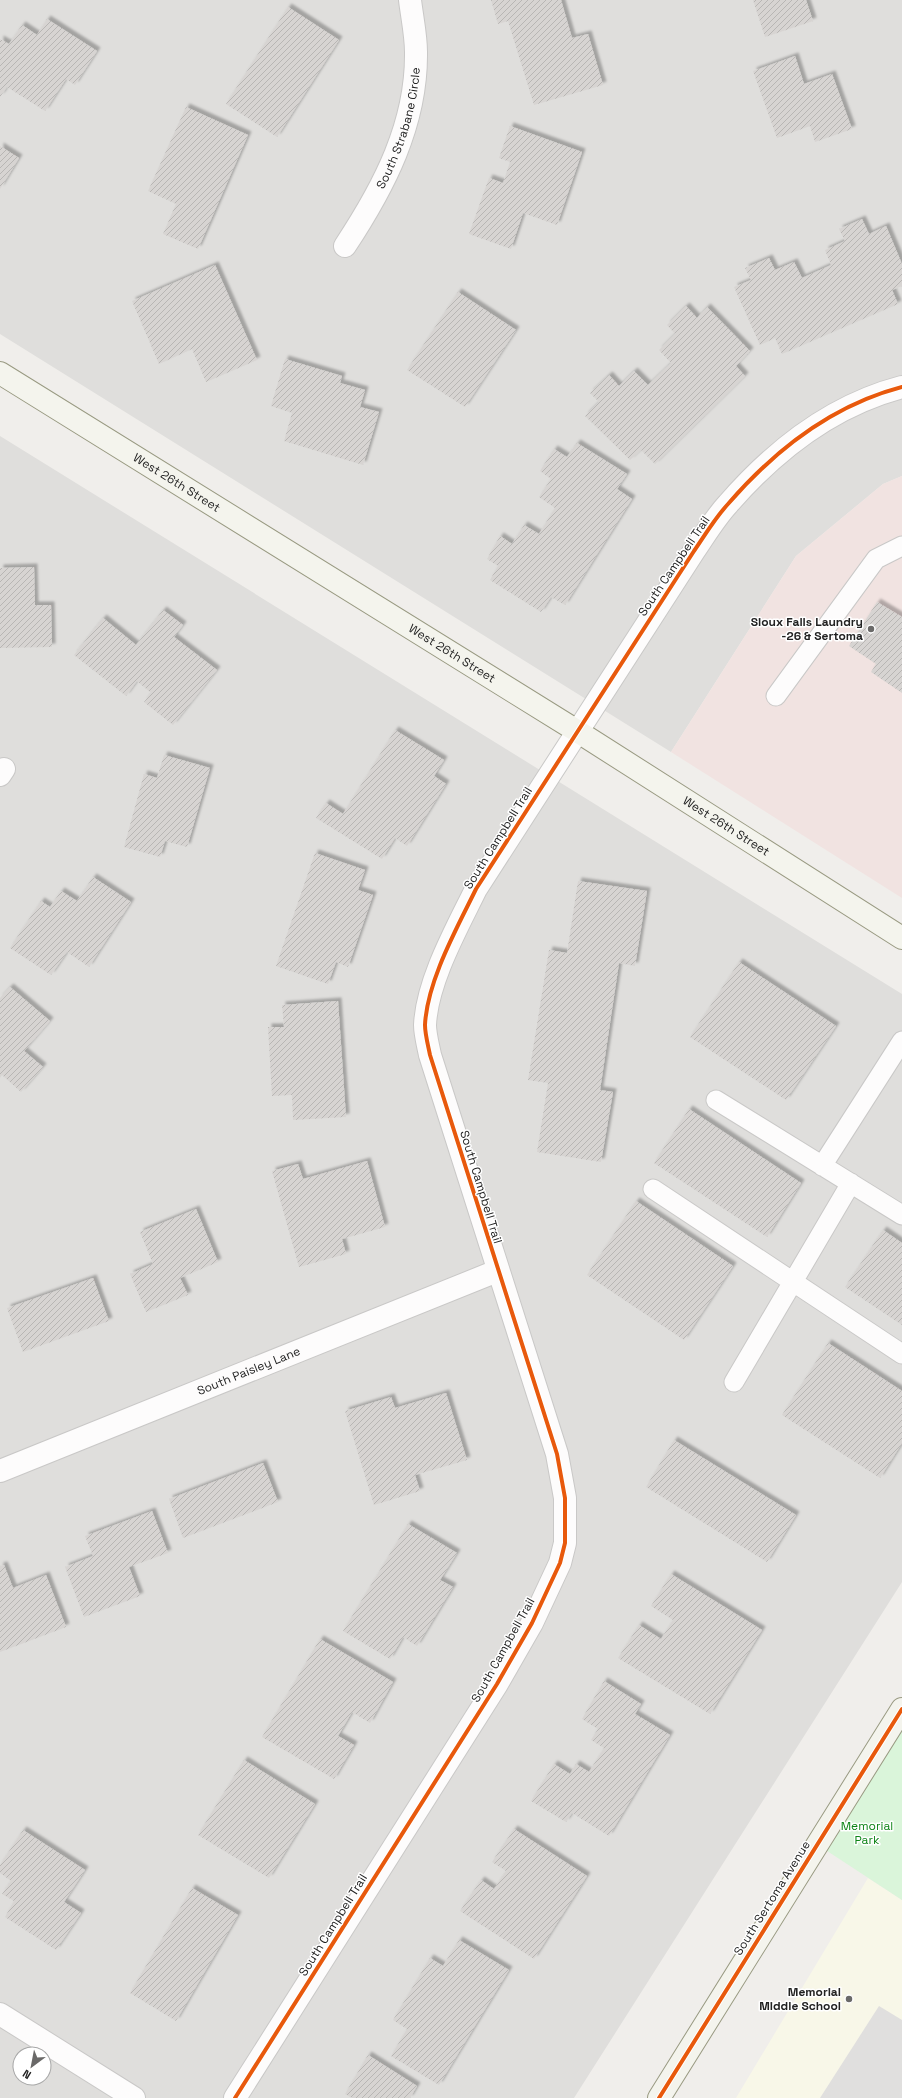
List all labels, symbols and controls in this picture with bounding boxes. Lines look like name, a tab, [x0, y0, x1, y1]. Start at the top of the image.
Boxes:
street label: South Strabane Circle	[373, 67, 424, 192]
street label: West 26th Street	[130, 450, 223, 516]
street label: South Campbell Trail	[635, 513, 713, 619]
place label: Sioux Falls Laundry -26 & Sertoma	[751, 614, 863, 644]
street label: West 26th Street	[406, 620, 499, 687]
marker: Sioux Falls Laundry -26 & Sertoma	[866, 624, 876, 634]
street label: South Campbell Trail	[460, 784, 536, 892]
street label: West 26th Street	[680, 793, 773, 860]
street label: South Campbell Trail	[456, 1128, 506, 1246]
street label: South Paisley Lane	[195, 1343, 303, 1399]
street label: South Campbell Trail	[468, 1595, 538, 1705]
park label: Memorial Park	[841, 1818, 893, 1848]
street label: South Sertoma Avenue	[730, 1838, 814, 1958]
street label: South Campbell Trail	[295, 1871, 371, 1979]
place label: Memorial Middle School	[759, 1984, 841, 2014]
marker: Memorial Middle School	[844, 1994, 854, 2004]
north arrow	[12, 2046, 52, 2086]
text: N	[20, 2067, 34, 2082]

